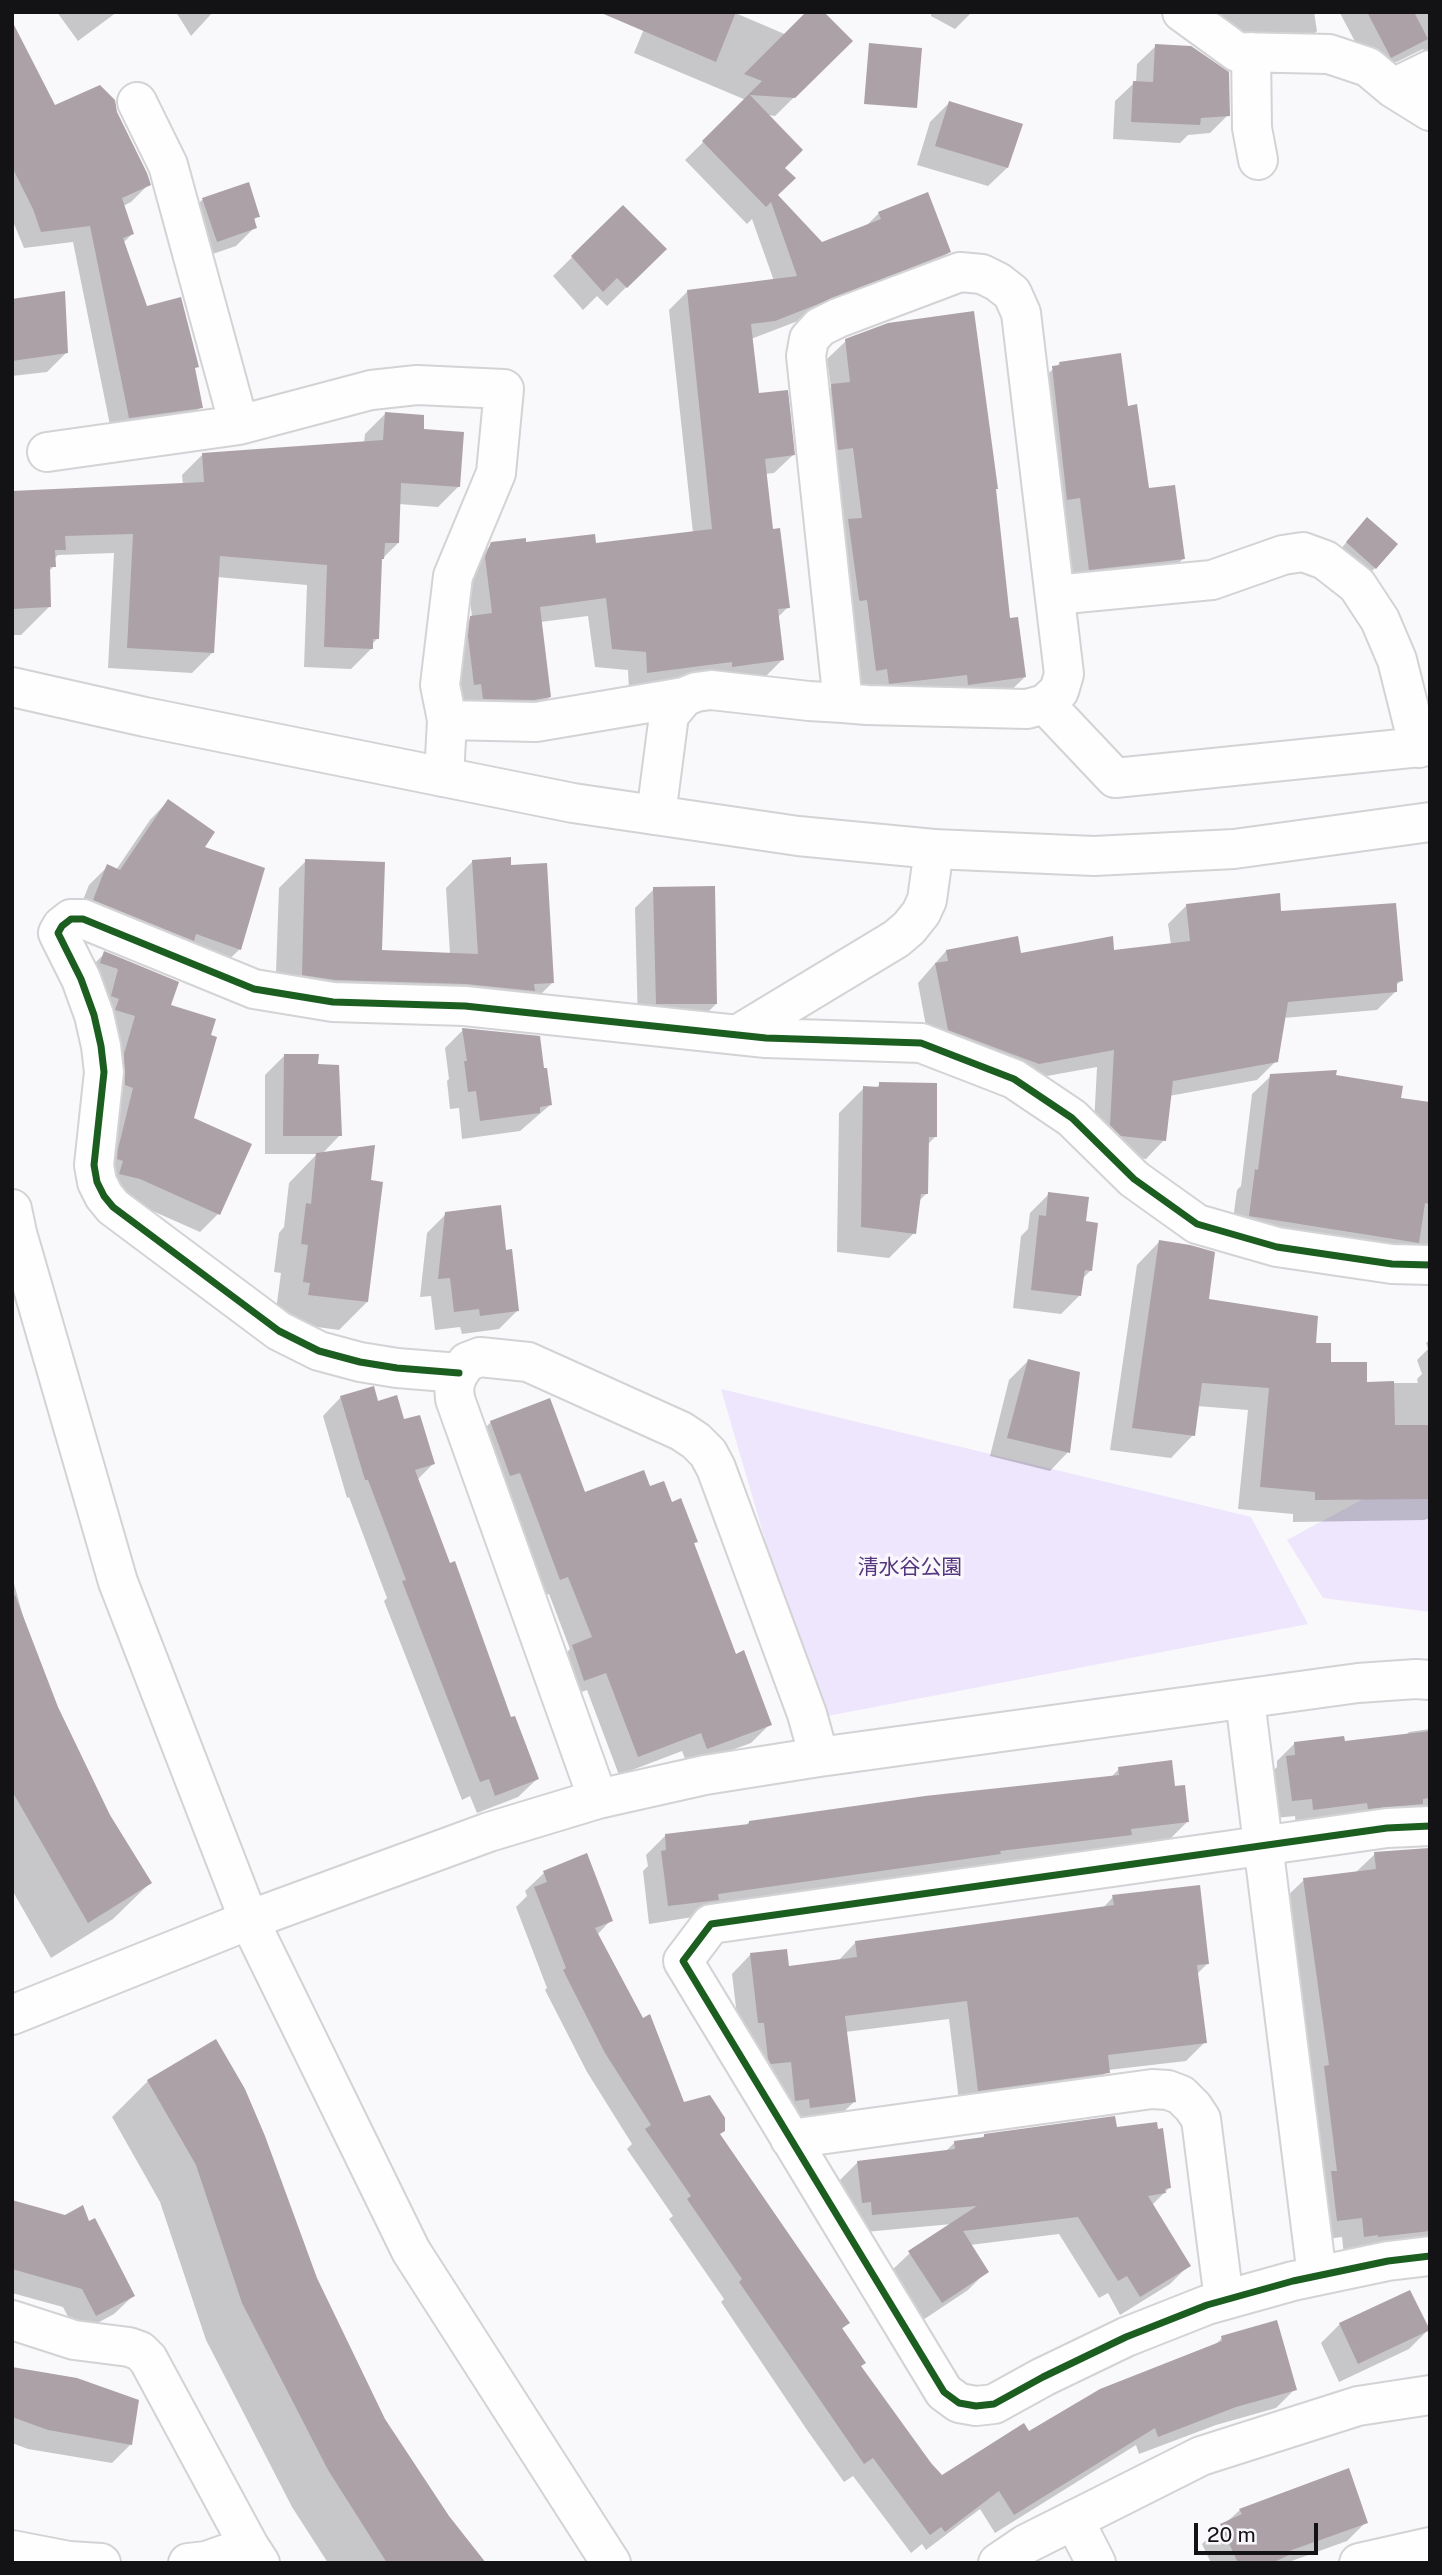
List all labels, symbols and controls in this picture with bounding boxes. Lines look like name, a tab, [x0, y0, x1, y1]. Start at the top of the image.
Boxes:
park label: 清水谷公園	[858, 1555, 962, 1581]
scale bar	[1197, 2508, 1321, 2552]
text: 20 m	[1207, 2522, 1256, 2547]

